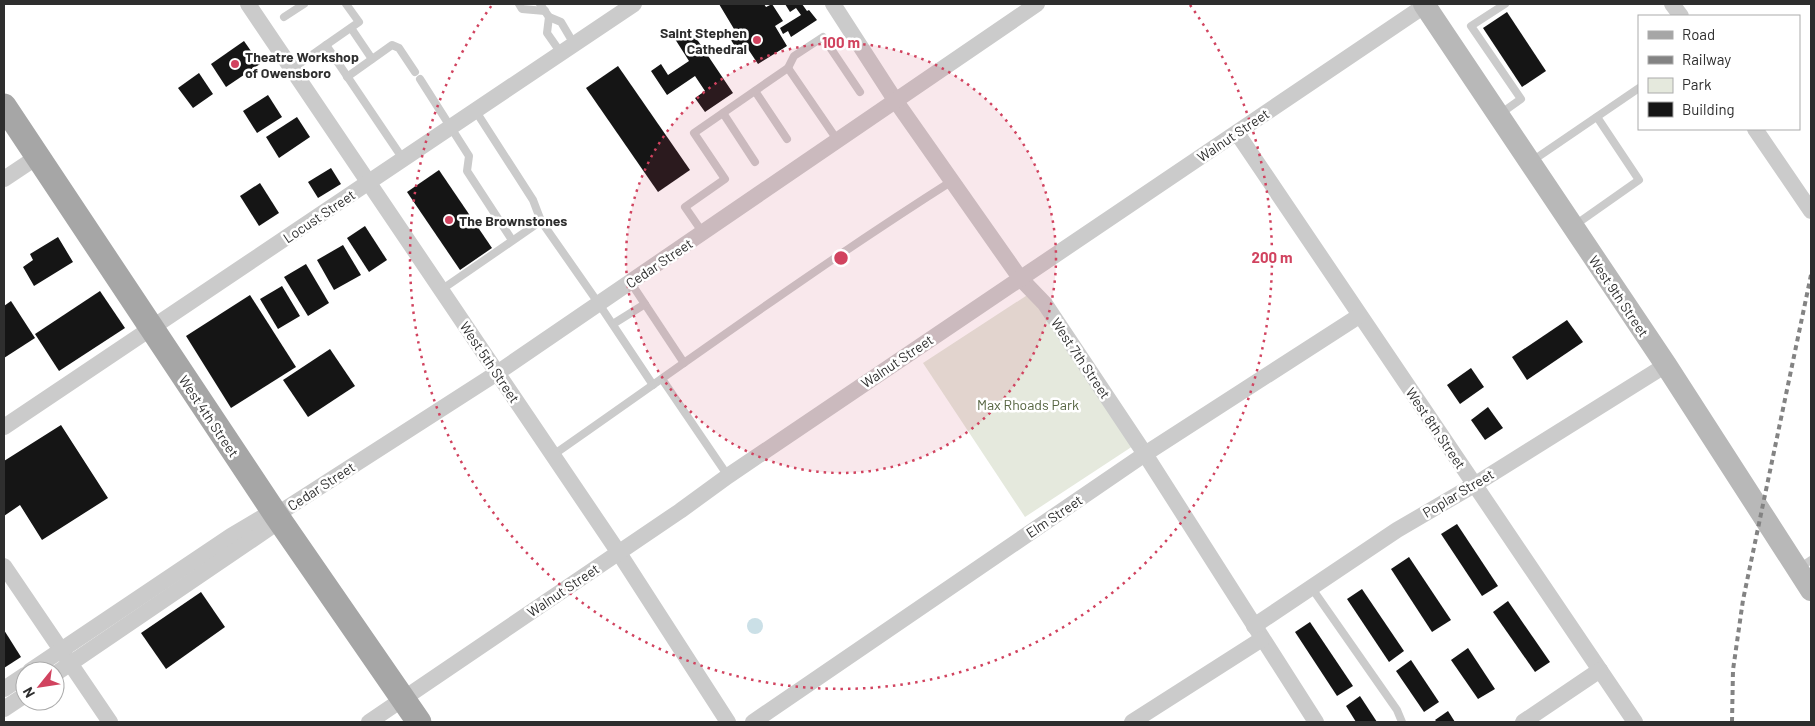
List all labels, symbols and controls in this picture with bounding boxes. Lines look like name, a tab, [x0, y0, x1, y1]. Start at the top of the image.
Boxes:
legend	[1638, 15, 1800, 130]
place label: Saint Stephen Cathedral	[660, 24, 747, 57]
text: Road	[1682, 25, 1715, 43]
text: 100 m	[822, 33, 860, 51]
marker: Saint Stephen Cathedral	[751, 34, 763, 46]
place label: Theatre Workshop of Owensboro	[245, 48, 359, 81]
text: Railway	[1682, 50, 1731, 68]
marker: Theatre Workshop of Owensboro	[229, 58, 241, 70]
text: Park	[1682, 75, 1712, 93]
text: Building	[1682, 100, 1735, 118]
street label: Walnut Street	[1194, 105, 1272, 165]
street label: Locust Street	[280, 186, 358, 246]
place label: The Brownstones	[459, 212, 567, 229]
marker: The Brownstones	[443, 214, 455, 226]
street label: Cedar Street	[622, 234, 696, 292]
text: 200 m	[1251, 248, 1293, 266]
centre of rings	[832, 249, 850, 267]
street label: West 9th Street	[1586, 252, 1652, 340]
street label: West 7th Street	[1048, 314, 1114, 402]
street label: West 5th Street	[457, 318, 523, 406]
street label: Walnut Street	[858, 331, 936, 391]
street label: West 4th Street	[175, 372, 243, 460]
street label: West 8th Street	[1403, 384, 1469, 472]
park label: Max Rhoads Park	[977, 396, 1079, 413]
street label: Cedar Street	[284, 458, 358, 514]
street label: Poplar Street	[1419, 465, 1497, 521]
street label: Elm Street	[1023, 491, 1085, 541]
street label: Walnut Street	[524, 560, 602, 620]
north arrow	[15, 661, 65, 711]
text: N	[19, 684, 38, 701]

